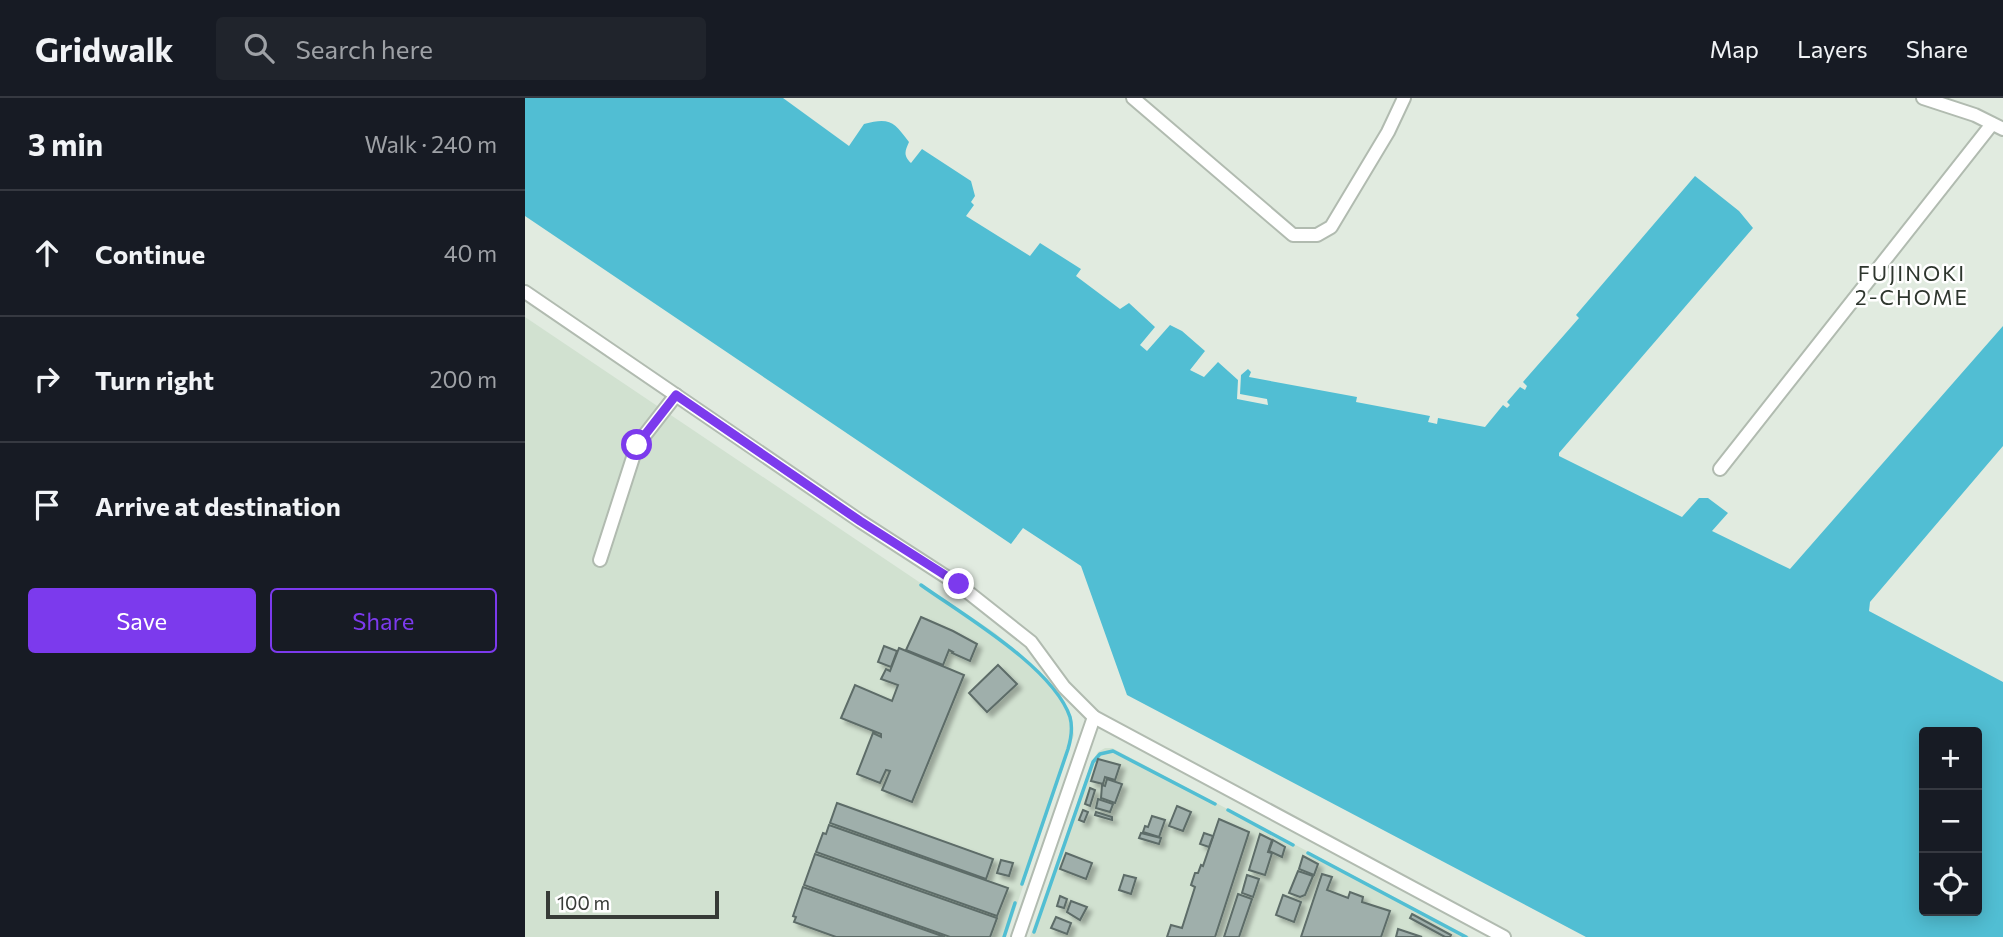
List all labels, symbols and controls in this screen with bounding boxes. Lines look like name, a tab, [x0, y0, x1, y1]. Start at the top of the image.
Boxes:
search box	[216, 17, 706, 80]
text: Gridwalk	[35, 28, 174, 69]
icon: search	[240, 29, 278, 67]
text: Search here	[296, 33, 433, 64]
text: Map	[1710, 34, 1759, 63]
text: Layers	[1797, 34, 1868, 63]
text: Share	[1906, 34, 1968, 63]
text: 3 min	[28, 125, 103, 162]
text: Walk · 240 m	[365, 130, 497, 158]
icon: ahead	[28, 234, 66, 272]
text: Continue	[95, 238, 205, 269]
text: 40 m	[444, 239, 497, 267]
district label: FUJINOKI 2-CHOME	[1855, 260, 1969, 309]
icon: right	[28, 360, 66, 398]
text: Turn right	[95, 364, 214, 395]
text: 200 m	[430, 365, 497, 393]
route start	[621, 429, 652, 460]
icon: arrive	[28, 486, 66, 524]
text: Arrive at destination	[95, 490, 341, 521]
route end	[943, 568, 974, 599]
button: Save	[28, 588, 256, 653]
button: Share	[270, 588, 497, 653]
map controls	[1919, 727, 1982, 916]
button: +	[1919, 727, 1982, 790]
button: −	[1919, 790, 1982, 853]
button: locate	[1919, 853, 1982, 916]
scale bar	[546, 888, 719, 920]
text: 100 m	[557, 891, 610, 914]

